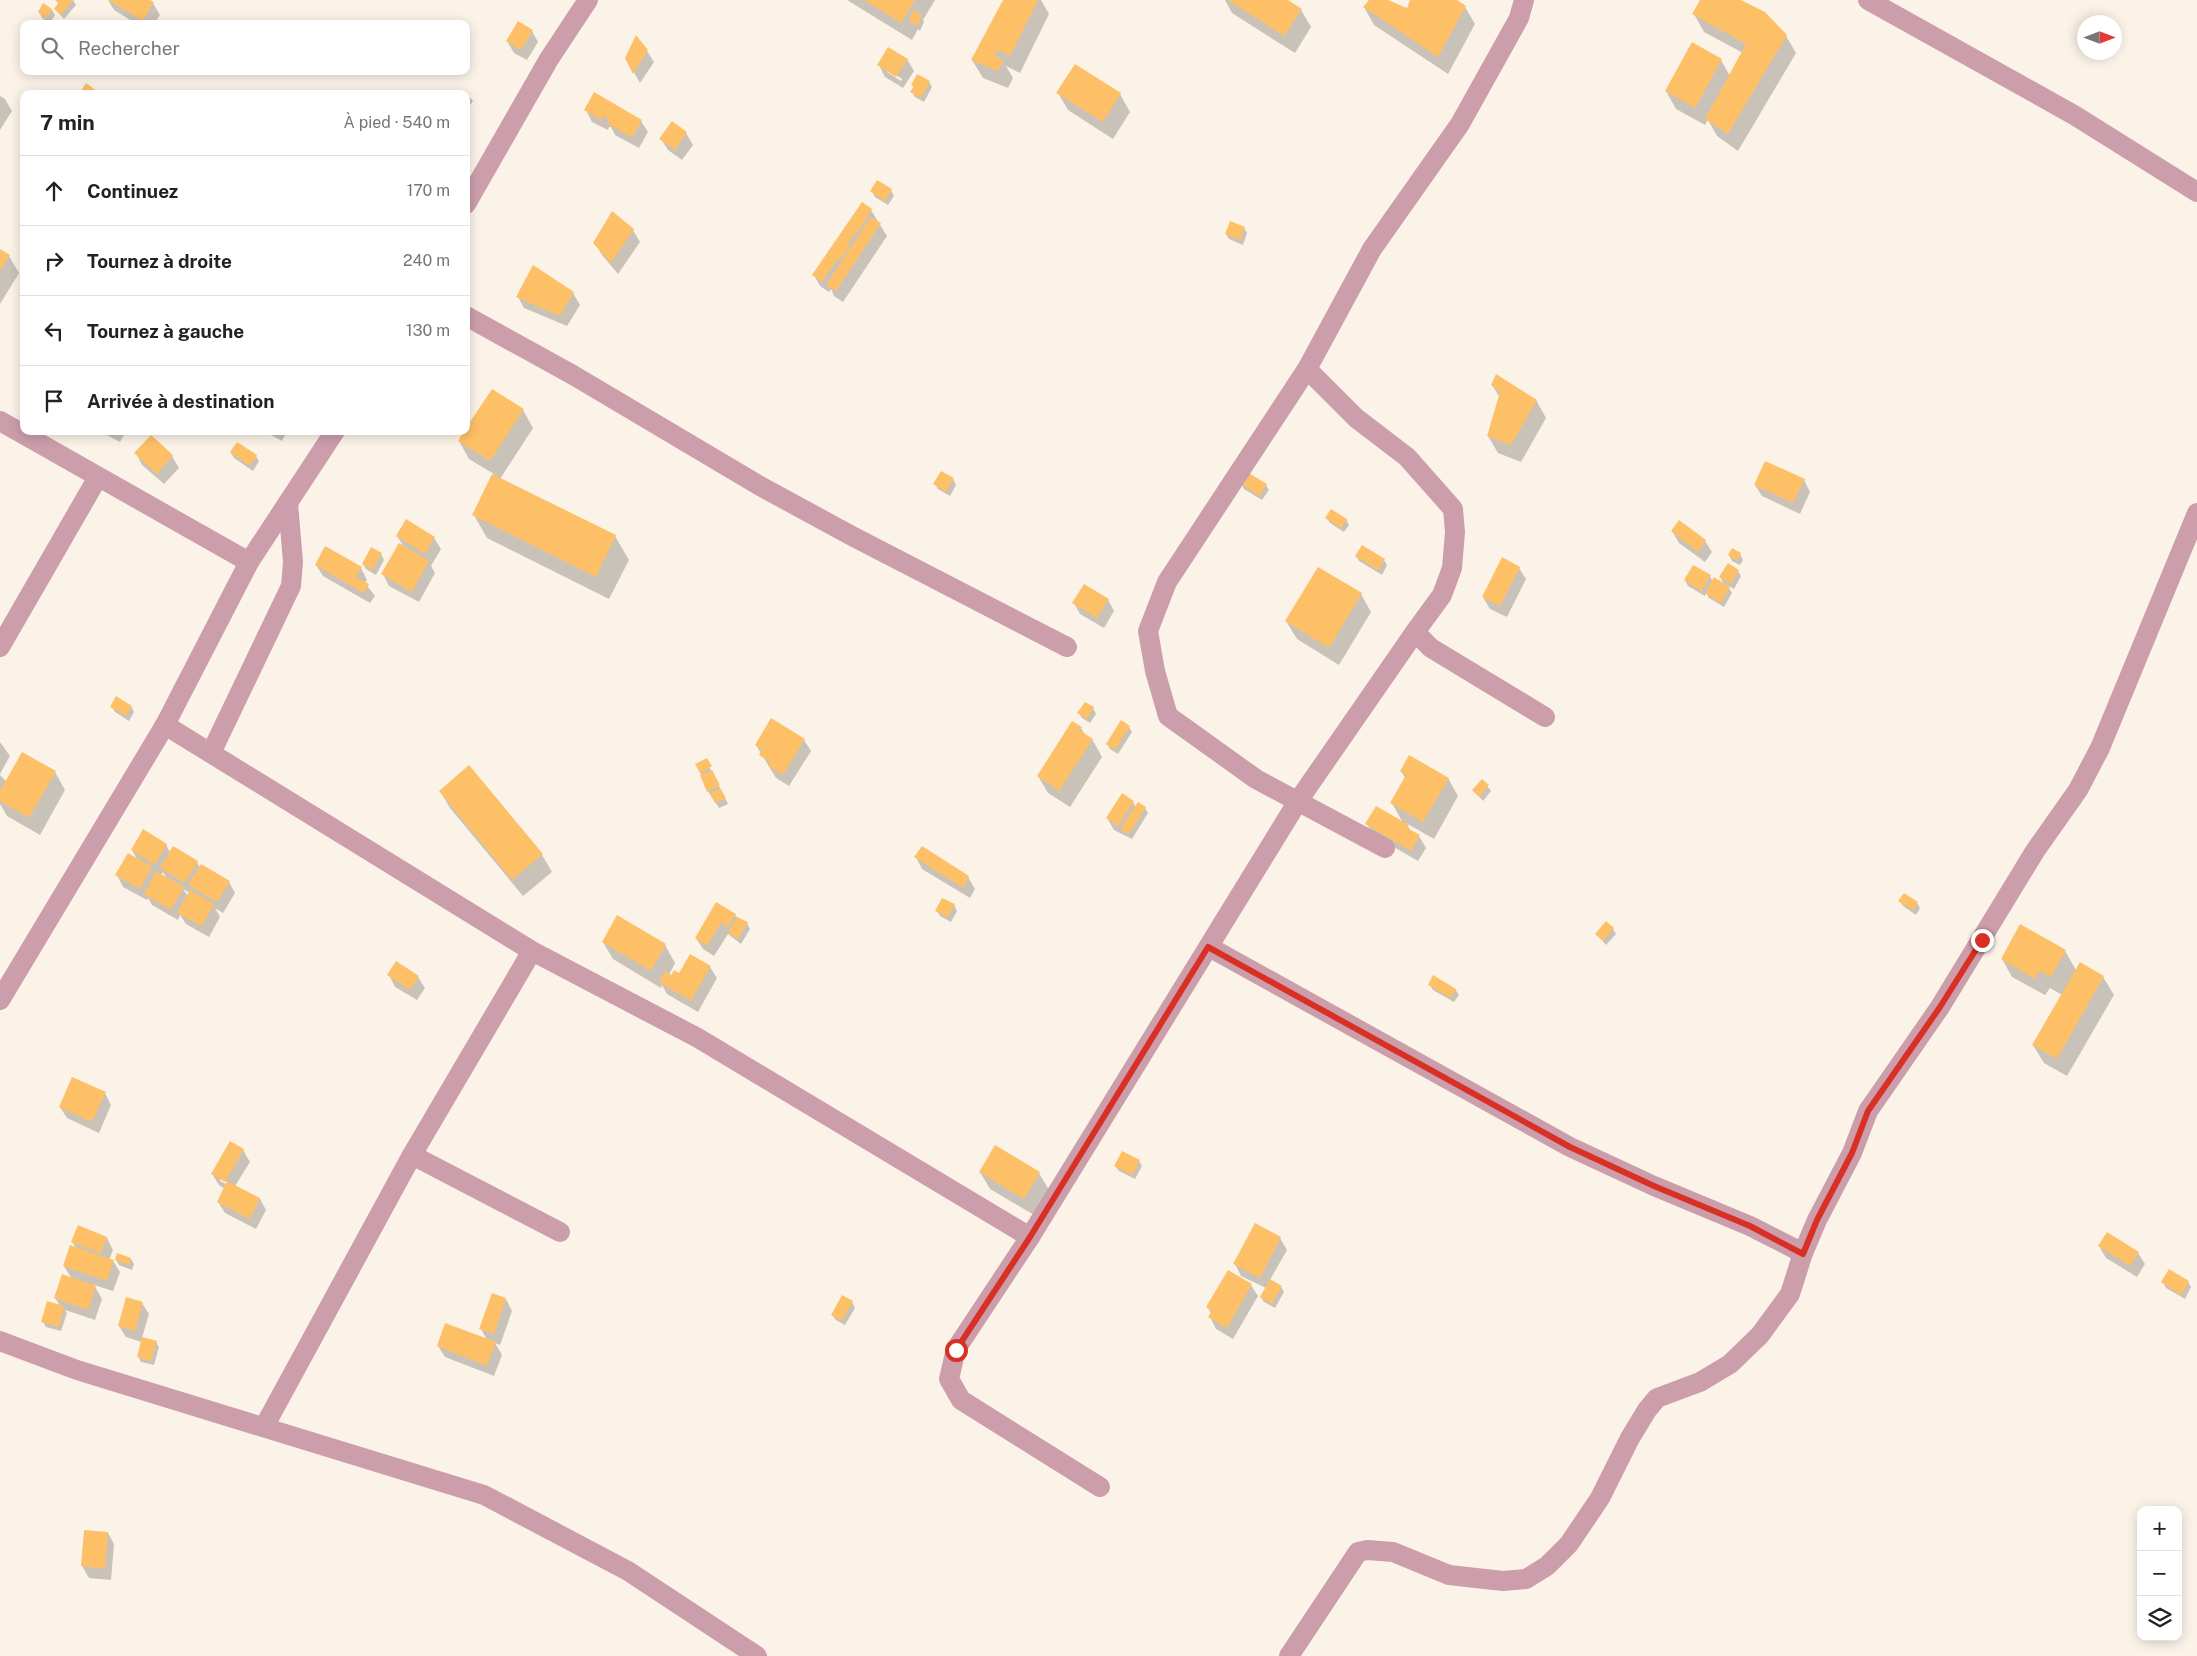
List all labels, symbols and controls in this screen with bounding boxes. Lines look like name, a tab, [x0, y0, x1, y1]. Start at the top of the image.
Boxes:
north arrow	[2077, 15, 2122, 60]
search box	[20, 20, 470, 75]
icon: search	[38, 34, 66, 62]
text: Rechercher	[78, 37, 180, 59]
text: 7 min	[40, 110, 95, 135]
text: À pied · 540 m	[343, 113, 450, 132]
icon: ahead	[40, 177, 68, 205]
text: Continuez	[87, 180, 178, 202]
text: 170 m	[407, 181, 450, 200]
icon: right	[40, 247, 68, 275]
text: Tournez à droite	[87, 250, 232, 272]
text: 240 m	[403, 251, 450, 270]
icon: left	[40, 317, 68, 345]
text: Tournez à gauche	[87, 320, 244, 342]
text: 130 m	[406, 321, 450, 340]
icon: arrive	[40, 387, 68, 415]
text: Arrivée à destination	[87, 390, 275, 412]
route end	[1971, 929, 1994, 952]
route start	[945, 1339, 968, 1362]
map controls	[2137, 1506, 2182, 1641]
button: +	[2137, 1506, 2182, 1551]
button: −	[2137, 1551, 2182, 1596]
button: layers	[2137, 1596, 2182, 1641]

